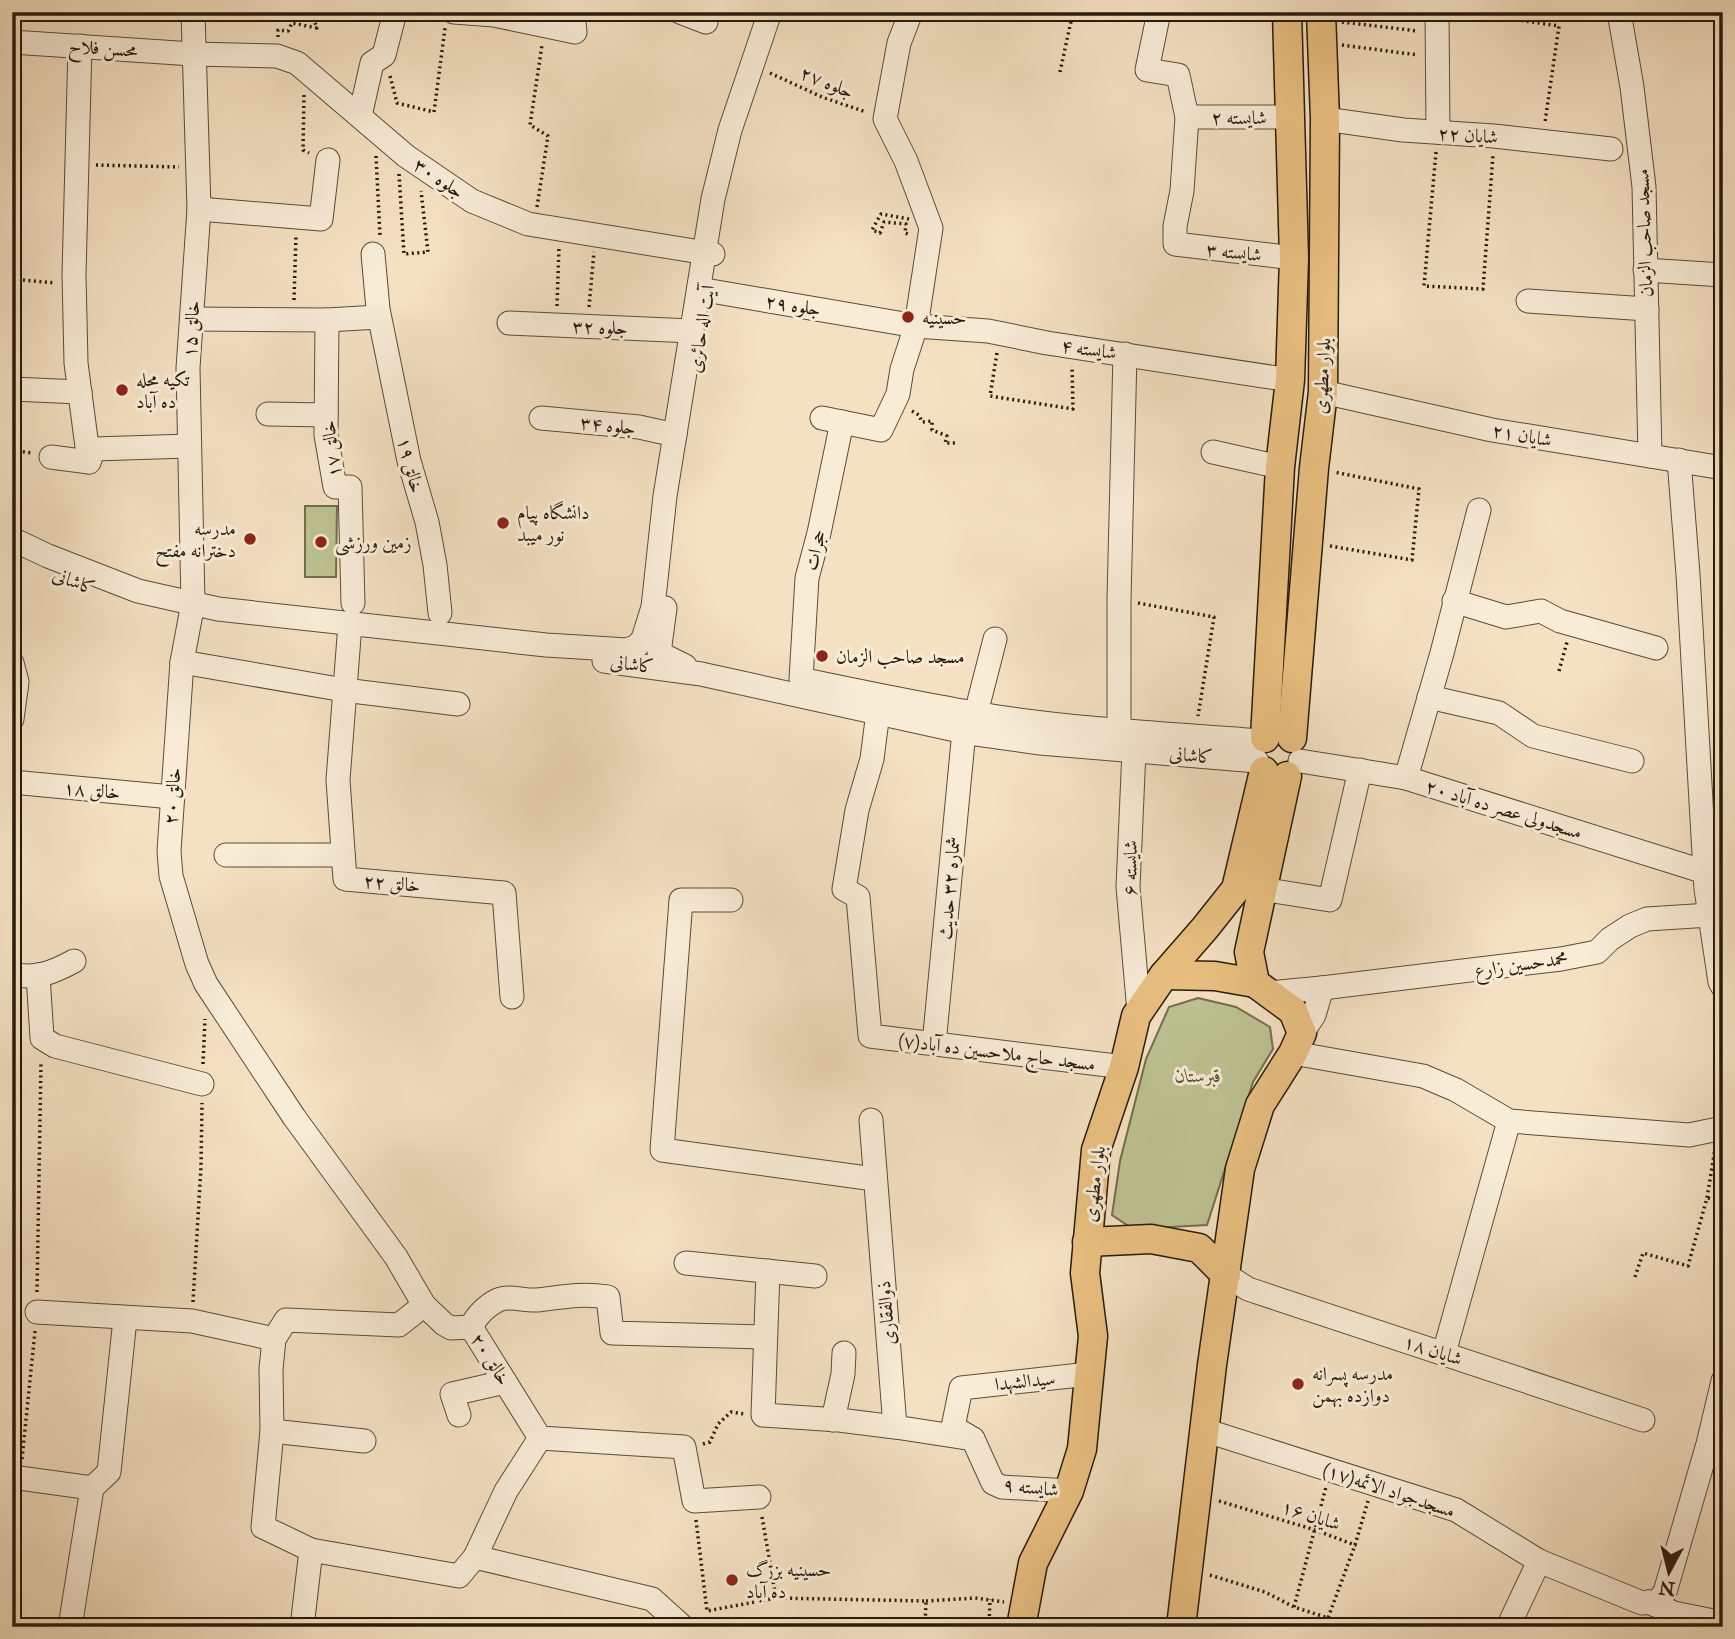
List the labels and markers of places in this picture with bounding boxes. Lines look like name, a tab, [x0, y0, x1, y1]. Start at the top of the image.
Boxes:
place label: حسینیه	[922, 306, 966, 329]
marker: حسینیه	[900, 309, 916, 325]
place label: تکیه محله ده آباد	[136, 368, 190, 413]
marker: تکیه محله ده آباد	[114, 382, 130, 398]
place label: دانشگاه پیام نور میبد	[517, 500, 590, 547]
marker: دانشگاه پیام نور میبد	[495, 515, 511, 531]
place label: مدرسه دخترانه مفتح	[155, 517, 236, 568]
marker: مدرسه دخترانه مفتح	[242, 531, 258, 547]
place label: زمین ورزشی	[335, 531, 412, 556]
marker: زمین ورزشی	[313, 534, 329, 550]
place label: مسجد صاحب الزمان	[836, 645, 965, 669]
marker: مسجد صاحب الزمان	[814, 648, 830, 664]
place label: مدرسه پسرانه دوازده بهمن	[1312, 1362, 1393, 1409]
marker: مدرسه پسرانه دوازده بهمن	[1290, 1376, 1306, 1392]
place label: حسینیه بزرگ ده آباد	[746, 1558, 831, 1603]
marker: حسینیه بزرگ ده آباد	[724, 1572, 740, 1588]

